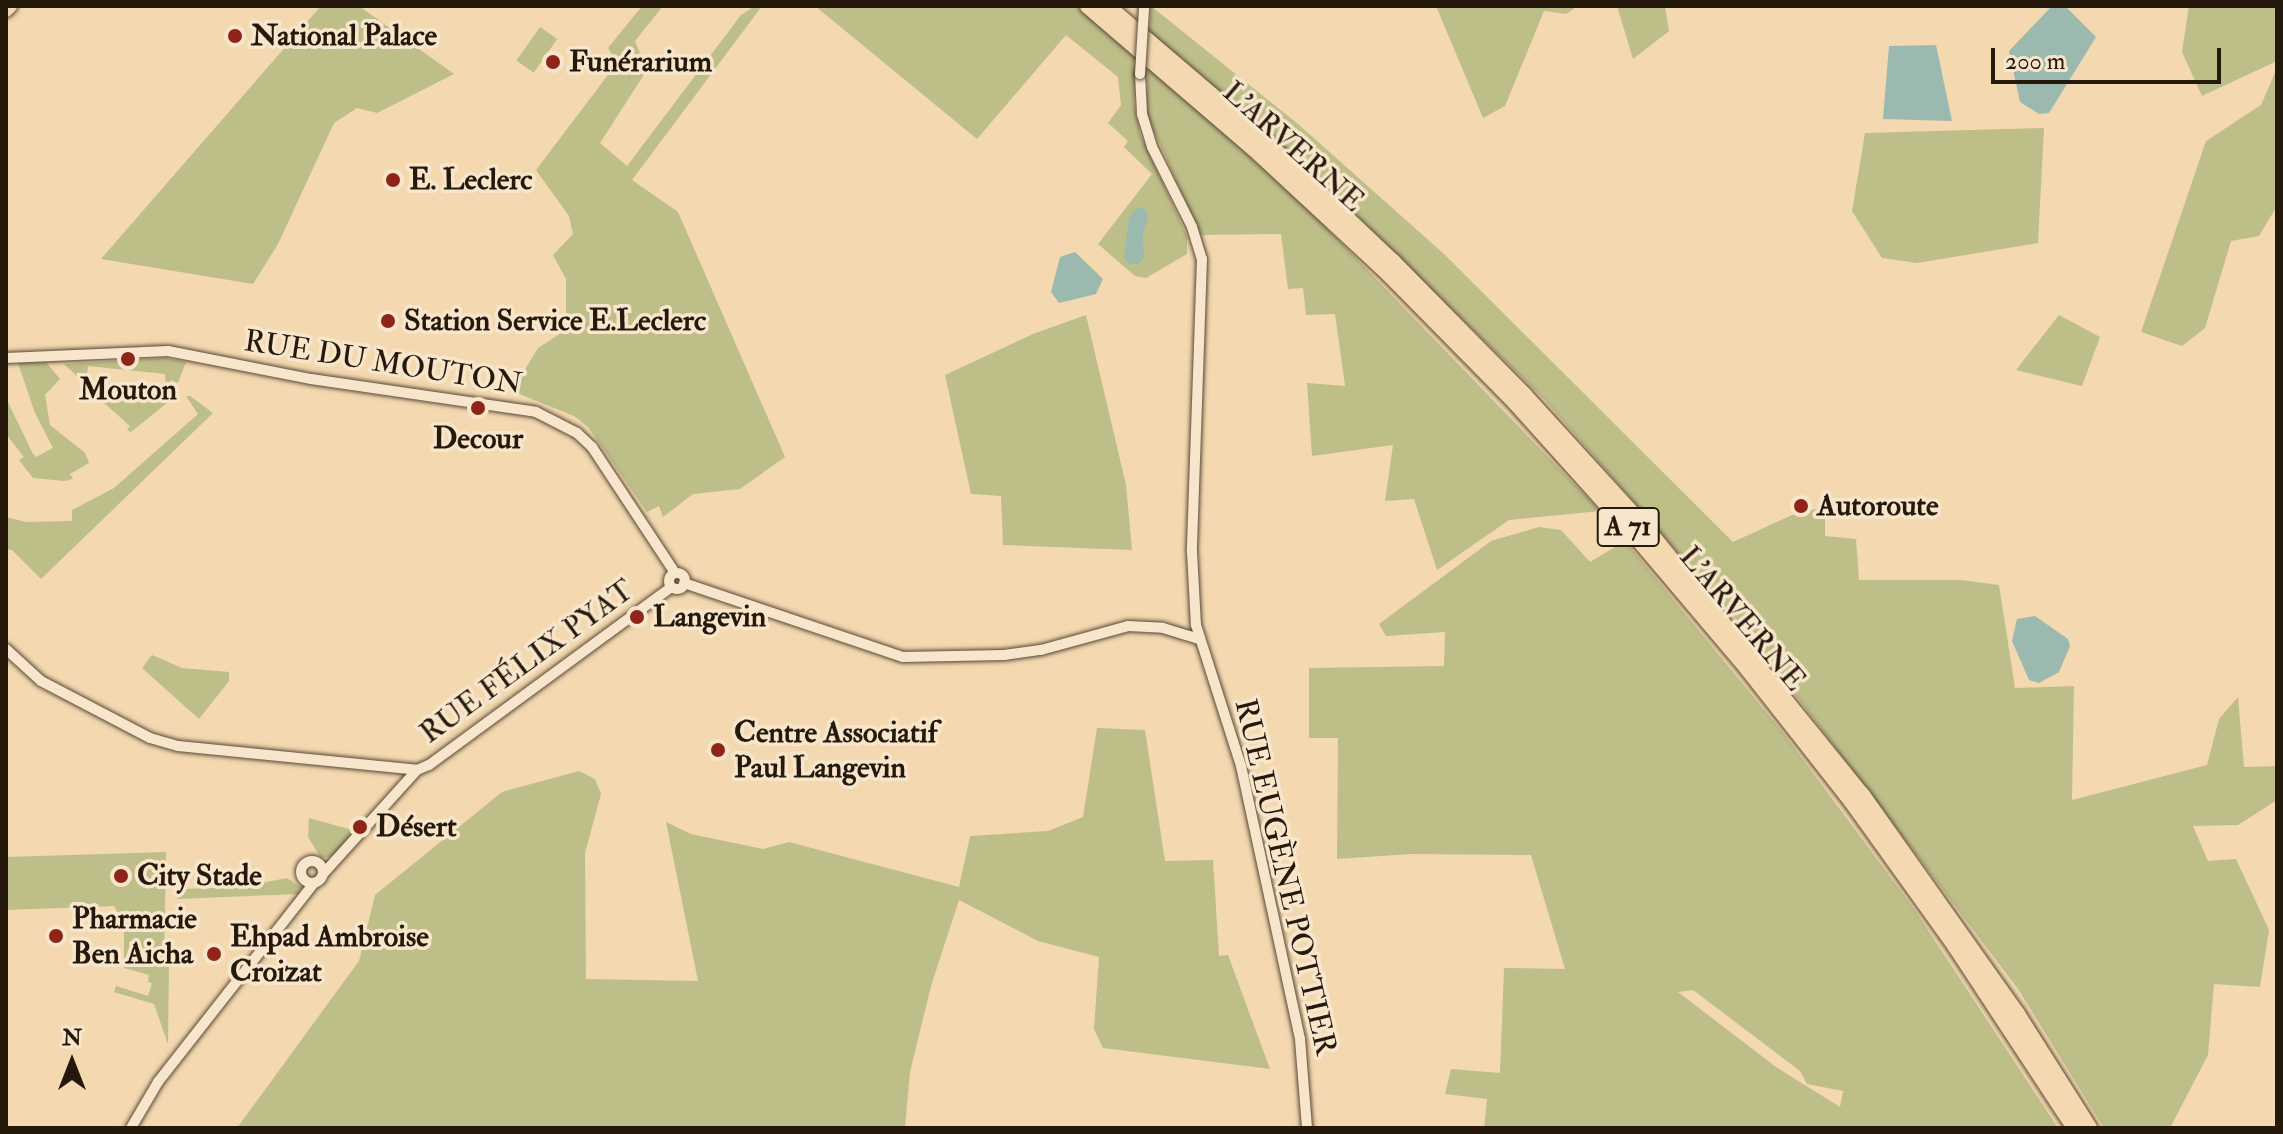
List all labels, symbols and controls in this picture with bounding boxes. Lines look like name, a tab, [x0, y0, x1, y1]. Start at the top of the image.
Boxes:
place label: National Palace	[251, 18, 437, 54]
marker: National Palace	[226, 27, 244, 45]
scale bar	[1995, 32, 2225, 82]
place label: Funérarium	[569, 44, 712, 80]
text: 200 m	[2005, 46, 2065, 77]
marker: Funérarium	[544, 53, 562, 71]
street label: L'ARVERNE	[1215, 74, 1371, 220]
place label: E. Leclerc	[409, 162, 532, 198]
marker: E. Leclerc	[384, 171, 402, 189]
place label: Station Service E.Leclerc	[404, 303, 706, 339]
marker: Station Service E.Leclerc	[379, 312, 397, 330]
street label: RUE DU MOUTON	[242, 323, 524, 403]
marker: Mouton	[119, 350, 137, 368]
place label: Mouton	[79, 372, 177, 408]
marker: Decour	[469, 399, 487, 417]
place label: Decour	[433, 421, 523, 457]
place label: Autoroute	[1817, 488, 1939, 524]
marker: Autoroute	[1792, 497, 1810, 515]
road number: A 71	[1596, 503, 1660, 551]
street label: L'ARVERNE	[1671, 539, 1813, 699]
street label: RUE FÉLIX PYAT	[413, 572, 641, 752]
place label: Langevin	[653, 599, 766, 635]
marker: Langevin	[628, 608, 646, 626]
street label: RUE EUGÈNE POTTIER	[1227, 696, 1343, 1058]
place label: Centre Associatif Paul Langevin	[734, 715, 937, 786]
marker: Centre Associatif Paul Langevin	[709, 741, 727, 759]
place label: Désert	[376, 809, 457, 845]
marker: Désert	[351, 818, 369, 836]
place label: City Stade	[137, 858, 262, 894]
marker: City Stade	[112, 867, 130, 885]
place label: Pharmacie Ben Aicha	[72, 901, 197, 972]
place label: Ehpad Ambroise Croizat	[230, 919, 429, 990]
marker: Pharmacie Ben Aicha	[47, 927, 65, 945]
marker: Ehpad Ambroise Croizat	[205, 945, 223, 963]
north arrow	[32, 1022, 112, 1102]
text: N	[62, 1024, 82, 1052]

